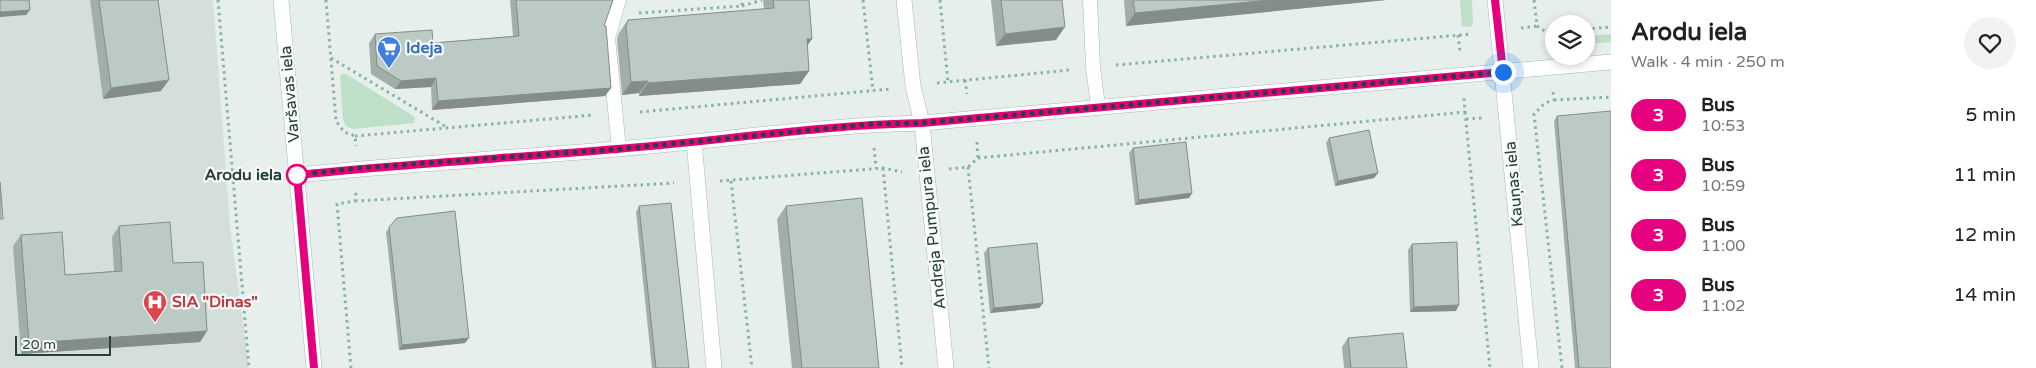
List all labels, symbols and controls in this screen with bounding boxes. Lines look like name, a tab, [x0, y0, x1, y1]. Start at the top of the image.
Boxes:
map controls	[1545, 15, 1595, 65]
button: layers	[1545, 15, 1595, 65]
button: heart	[1964, 17, 2016, 69]
text: Arodu iela	[1631, 18, 1747, 47]
supermarket icon: Ideja	[376, 35, 402, 69]
place label: Ideja	[406, 38, 443, 58]
street label: Varšavas iela	[276, 45, 304, 143]
text: Walk · 4 min · 250 m	[1631, 52, 1785, 72]
your location	[1491, 60, 1516, 85]
text: Bus	[1701, 94, 1735, 116]
text: 3	[1653, 104, 1664, 126]
text: 5 min	[1965, 104, 2016, 126]
text: 10:53	[1701, 116, 1745, 136]
street label: Kauņas iela	[1500, 140, 1528, 228]
street label: Andreja Pumpura iela	[913, 145, 951, 311]
text: Bus	[1701, 154, 1735, 176]
marker: Arodu iela	[286, 164, 308, 186]
text: 3	[1653, 164, 1664, 186]
text: 11 min	[1953, 164, 2016, 186]
place label: Arodu iela	[205, 165, 282, 185]
text: 10:59	[1701, 176, 1745, 196]
text: Bus	[1701, 214, 1735, 236]
text: 3	[1653, 224, 1664, 246]
text: 12 min	[1953, 224, 2016, 246]
text: 11:00	[1701, 236, 1745, 256]
text: Bus	[1701, 274, 1735, 296]
text: 3	[1653, 284, 1664, 306]
text: 14 min	[1953, 284, 2016, 306]
hospital icon: SIA "Dinas"	[142, 289, 168, 323]
place label: SIA "Dinas"	[172, 292, 258, 312]
text: 11:02	[1701, 296, 1745, 316]
scale bar	[15, 333, 111, 356]
text: 20 m	[22, 336, 56, 353]

